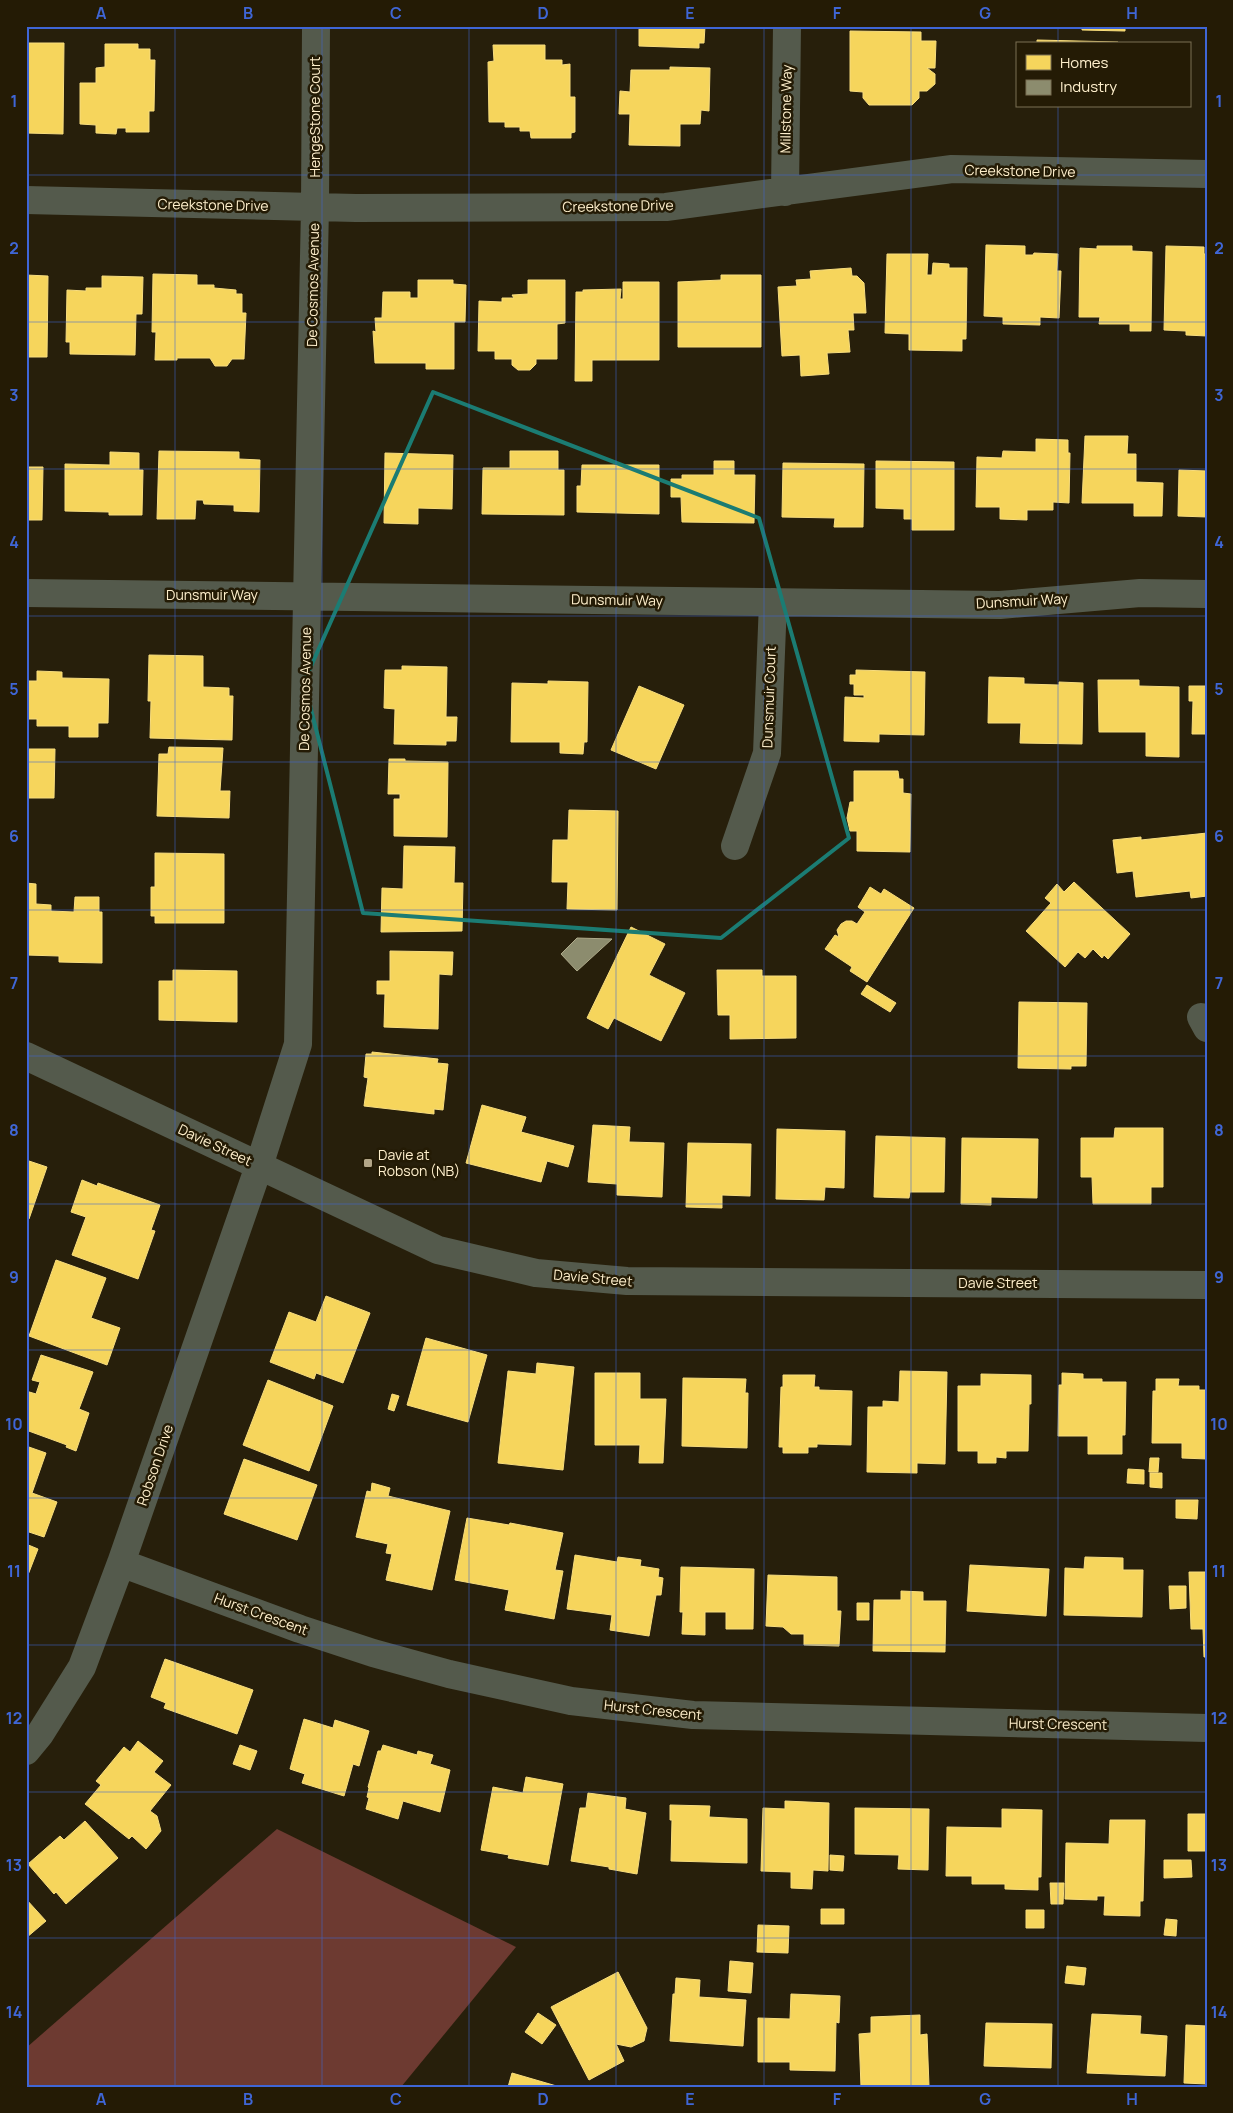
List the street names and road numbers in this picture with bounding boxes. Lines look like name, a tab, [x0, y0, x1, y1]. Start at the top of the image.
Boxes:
street label: HengeStone Court	[305, 56, 324, 178]
street label: Millstone Way	[775, 64, 796, 154]
street label: Creekstone Drive	[964, 160, 1076, 181]
street label: Creekstone Drive	[157, 194, 269, 215]
street label: Creekstone Drive	[562, 195, 674, 216]
street label: De Cosmos Avenue	[302, 223, 323, 347]
street label: Dunsmuir Way	[166, 585, 259, 604]
street label: Dunsmuir Way	[571, 589, 664, 610]
street label: Dunsmuir Way	[976, 589, 1069, 612]
street label: De Cosmos Avenue	[294, 627, 315, 751]
street label: Dunsmuir Court	[757, 645, 780, 748]
street label: Davie Street	[175, 1119, 256, 1170]
street label: Davie Street	[553, 1265, 634, 1290]
street label: Davie Street	[958, 1273, 1038, 1292]
street label: Robson Drive	[132, 1422, 177, 1508]
street label: Hurst Crescent	[212, 1588, 311, 1639]
street label: Hurst Crescent	[603, 1695, 703, 1724]
street label: Hurst Crescent	[1009, 1713, 1108, 1734]

